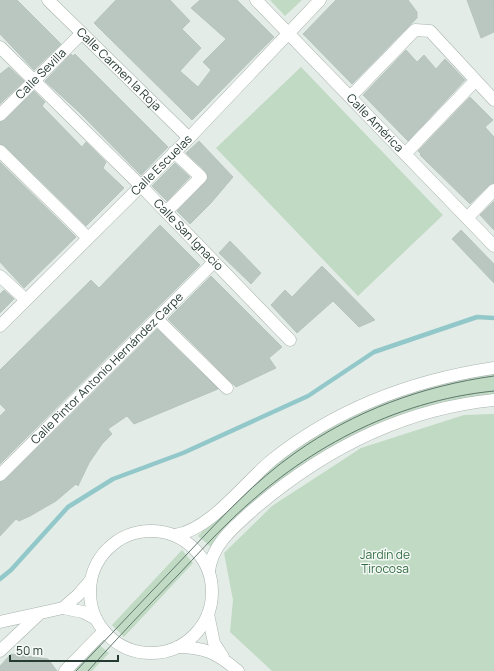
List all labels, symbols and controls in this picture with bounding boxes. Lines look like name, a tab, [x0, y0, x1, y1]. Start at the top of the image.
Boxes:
street label: Calle Carmen la Roja	[73, 23, 165, 114]
street label: Calle Sevilla	[11, 44, 70, 103]
street label: Calle América	[343, 89, 408, 156]
street label: Calle Escuelas	[127, 131, 196, 199]
street label: Calle San Ignacio	[150, 195, 227, 274]
street label: Calle Pintor Antonio Hernández Carpe	[27, 288, 187, 448]
park label: Jardín de Tirocosa	[360, 546, 410, 577]
scale bar	[10, 637, 118, 663]
text: 50 m	[16, 642, 43, 659]

